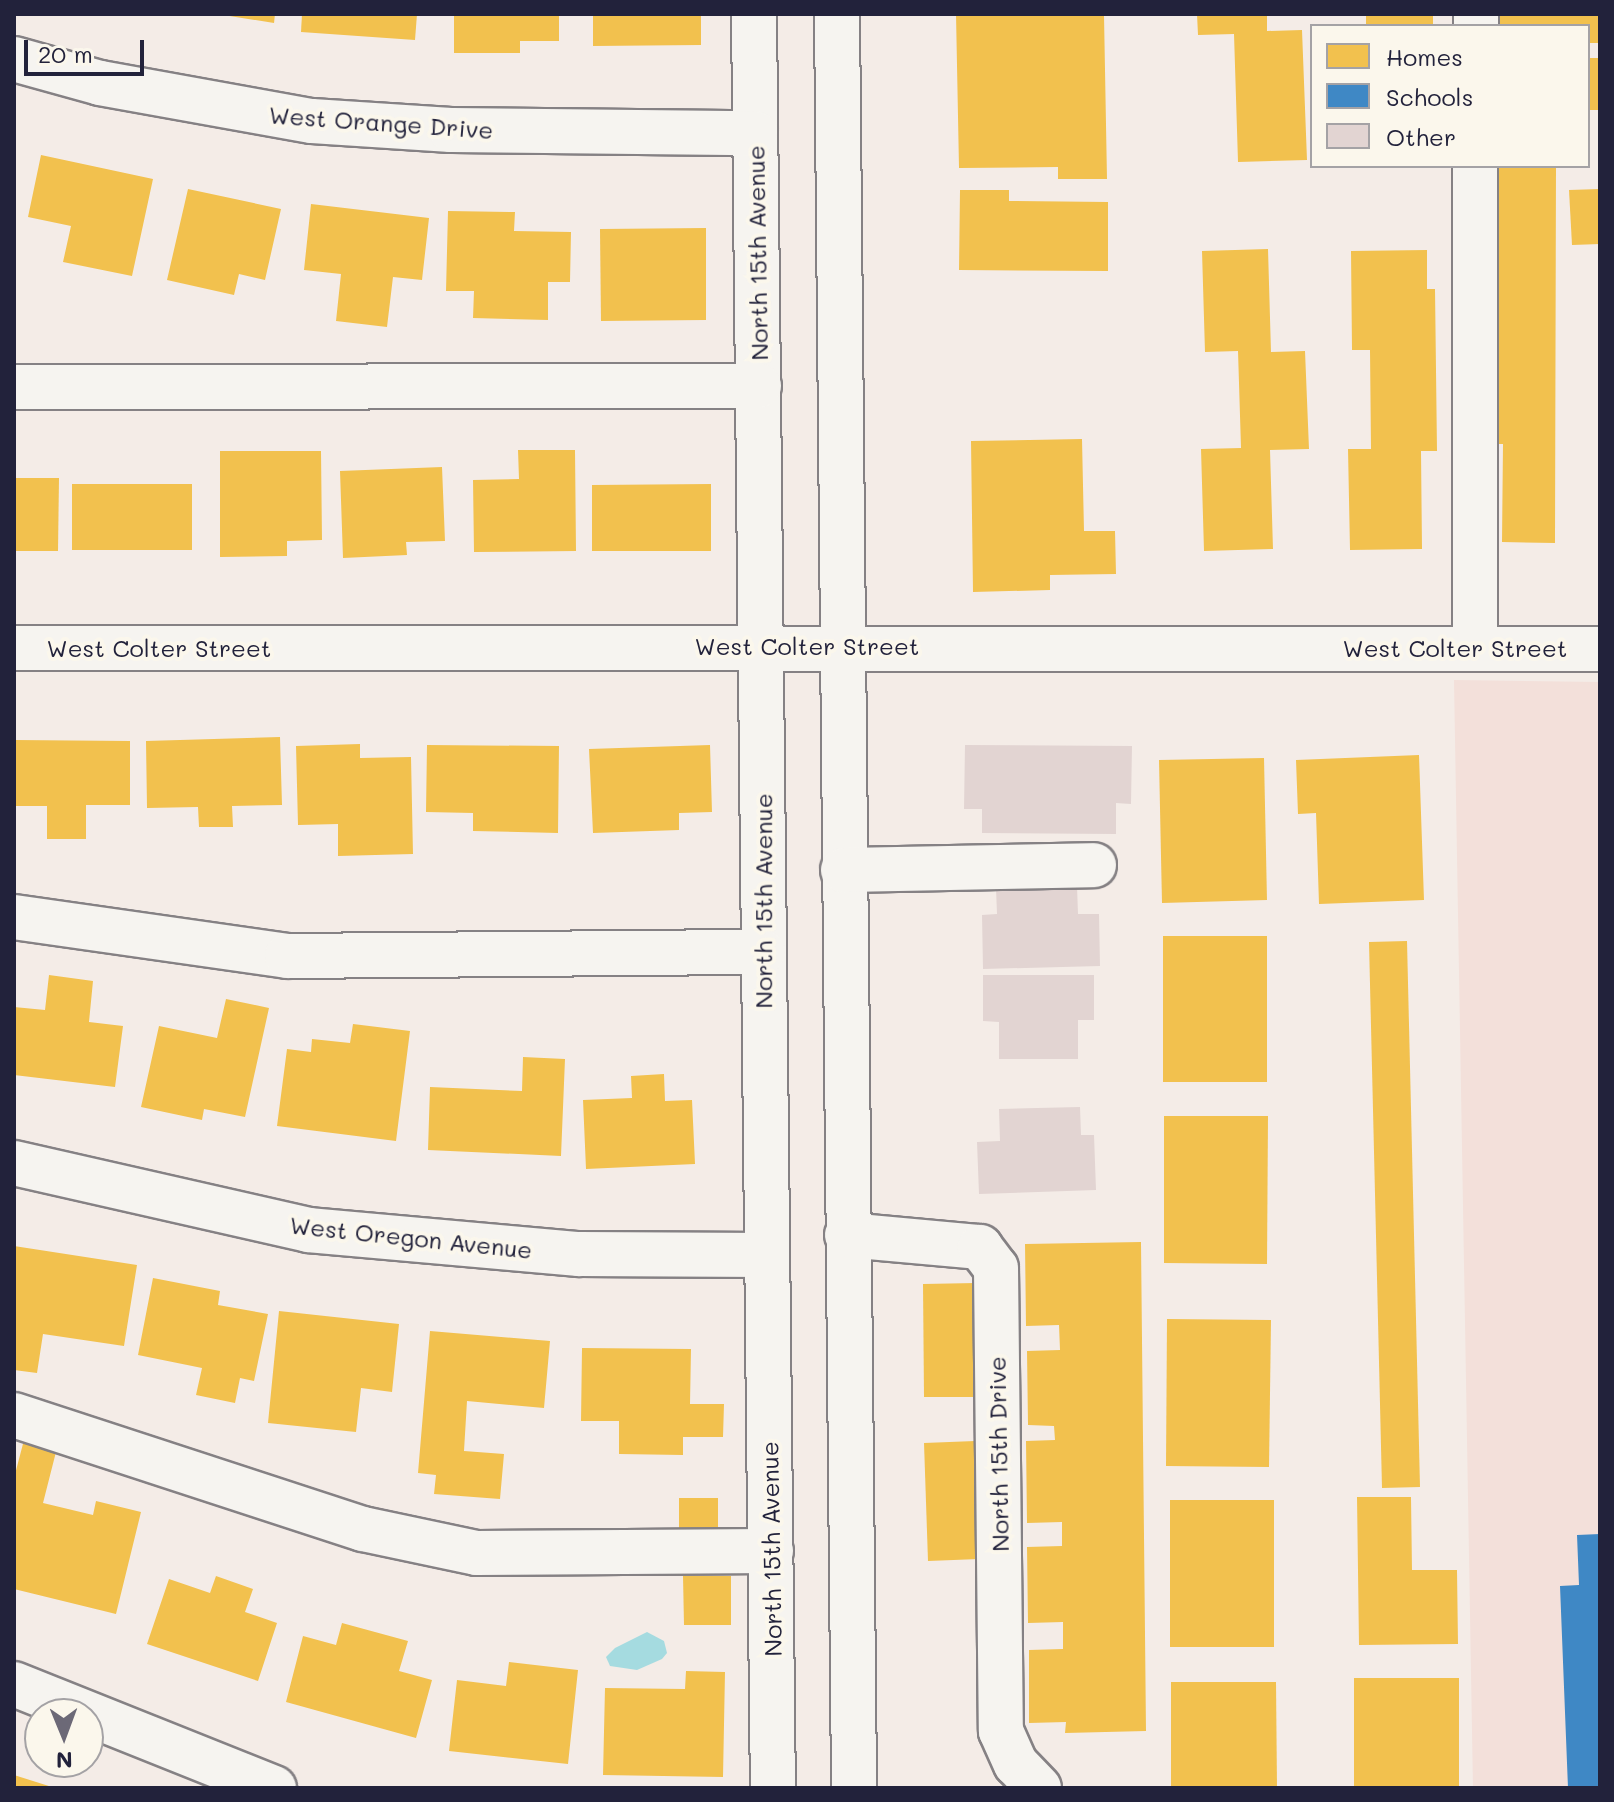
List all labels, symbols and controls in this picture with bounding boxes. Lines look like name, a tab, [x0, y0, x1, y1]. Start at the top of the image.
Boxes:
scale bar	[28, 24, 148, 74]
legend	[1310, 24, 1590, 168]
text: 20 m	[38, 38, 93, 69]
text: Homes	[1386, 41, 1463, 72]
text: Schools	[1386, 81, 1473, 112]
street label: West Orange Drive	[268, 100, 494, 144]
text: Other	[1386, 121, 1456, 152]
street label: North 15th Avenue	[741, 145, 773, 361]
street label: West Colter Street	[695, 632, 919, 660]
street label: West Colter Street	[47, 634, 271, 662]
street label: West Colter Street	[1343, 634, 1567, 662]
street label: North 15th Avenue	[749, 793, 777, 1009]
street label: West Oregon Avenue	[288, 1210, 534, 1264]
street label: North 15th Drive	[982, 1356, 1014, 1552]
street label: North 15th Avenue	[755, 1441, 787, 1657]
north arrow	[24, 1698, 104, 1778]
text: N	[56, 1746, 73, 1775]

